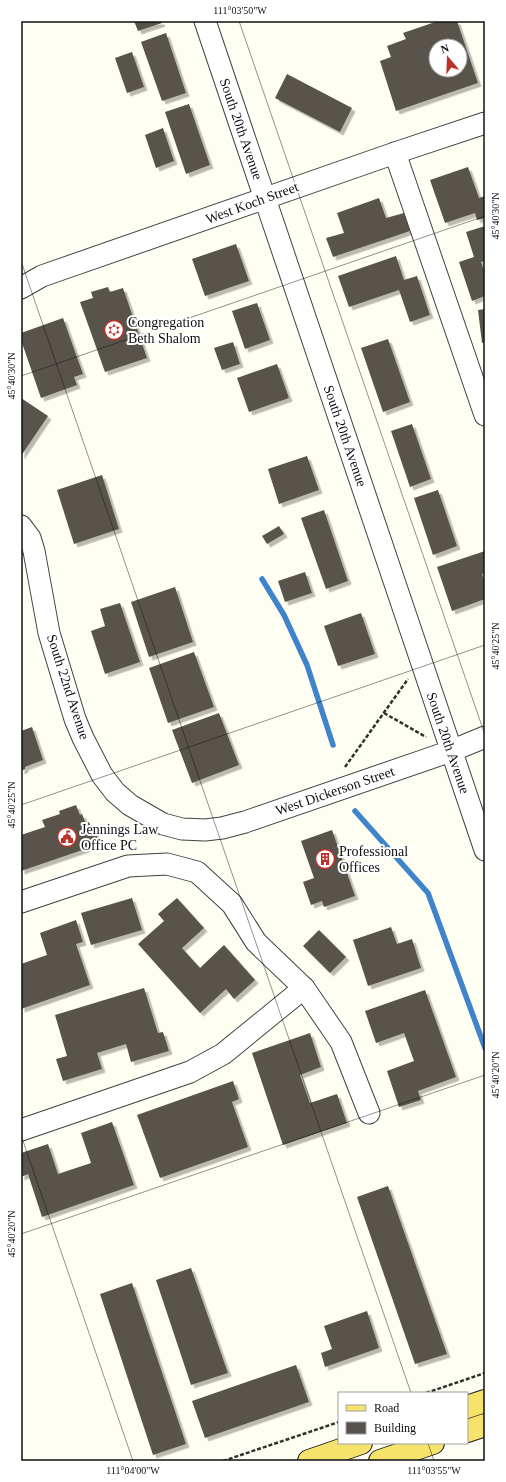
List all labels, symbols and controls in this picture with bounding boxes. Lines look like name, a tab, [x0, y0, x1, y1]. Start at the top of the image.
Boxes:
text: 111°03'50"W	[213, 5, 267, 16]
north arrow	[428, 38, 468, 78]
text: N	[439, 42, 451, 56]
street label: South 20th Avenue	[217, 76, 265, 182]
street label: West Koch Street	[204, 179, 301, 227]
text: 45°40'30"N	[490, 192, 501, 240]
place label: Congregation Beth Shalom	[128, 315, 204, 346]
synagogue icon: Congregation Beth Shalom	[103, 319, 125, 341]
text: 45°40'30"N	[6, 352, 17, 400]
street label: South 20th Avenue	[321, 383, 369, 489]
text: 45°40'25"N	[490, 622, 501, 670]
street label: South 22nd Avenue	[44, 633, 92, 741]
street label: South 20th Avenue	[424, 690, 472, 796]
street label: West Dickerson Street	[274, 764, 397, 818]
text: 45°40'25"N	[6, 781, 17, 829]
place label: Jennings Law Office PC	[81, 822, 159, 853]
public building icon: Jennings Law Office PC	[56, 826, 78, 848]
place label: Professional Offices	[339, 844, 408, 875]
building icon: Professional Offices	[314, 848, 336, 870]
text: 45°40'20"N	[490, 1051, 501, 1099]
text: 45°40'20"N	[6, 1210, 17, 1258]
legend	[338, 1392, 468, 1444]
text: Road	[374, 1401, 399, 1415]
text: Building	[374, 1421, 416, 1435]
text: 111°04'00"W	[106, 1465, 160, 1476]
text: 111°03'55"W	[407, 1465, 461, 1476]

